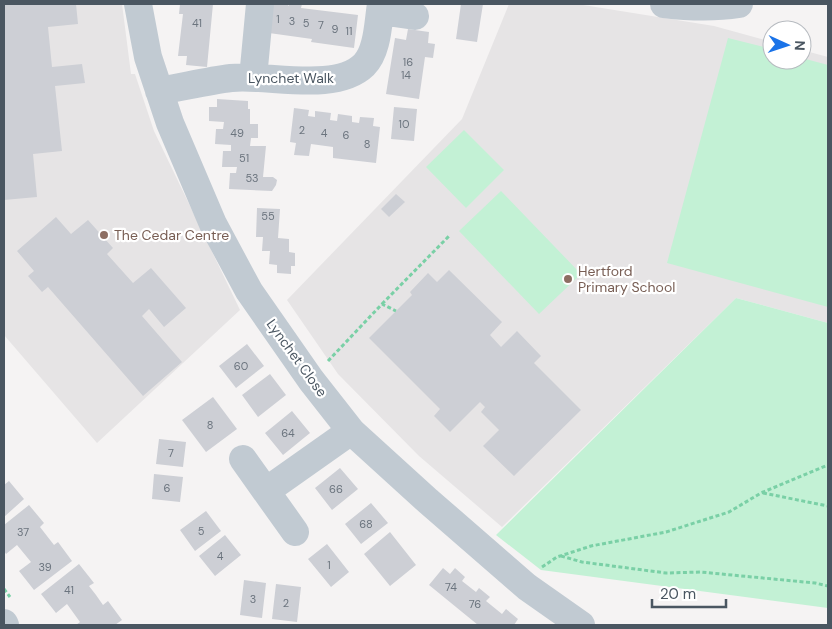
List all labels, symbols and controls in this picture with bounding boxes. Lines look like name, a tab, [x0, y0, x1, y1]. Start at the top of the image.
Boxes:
house number: 1	[276, 12, 280, 26]
house number: 3	[289, 14, 295, 28]
house number: 41	[192, 16, 202, 30]
house number: 5	[303, 16, 310, 30]
house number: 7	[318, 18, 324, 32]
north arrow	[762, 20, 812, 70]
house number: 9	[332, 22, 339, 36]
house number: 11	[346, 24, 352, 38]
text: N	[791, 40, 809, 51]
house number: 16	[403, 55, 413, 69]
house number: 14	[401, 68, 411, 82]
street label: Lynchet Walk	[248, 69, 334, 87]
house number: 10	[399, 117, 409, 131]
house number: 2	[299, 123, 305, 137]
house number: 49	[230, 126, 244, 140]
house number: 4	[321, 126, 328, 140]
house number: 6	[343, 128, 350, 142]
house number: 8	[364, 137, 370, 151]
house number: 51	[239, 151, 249, 165]
house number: 53	[245, 171, 259, 185]
house number: 55	[261, 209, 275, 223]
place label: The Cedar Centre	[114, 226, 229, 244]
marker: The Cedar Centre	[98, 229, 110, 241]
place label: Hertford Primary School	[578, 262, 675, 296]
marker: Hertford Primary School	[562, 273, 574, 285]
street label: Lynchet Close	[263, 316, 331, 400]
house number: 60	[234, 359, 248, 373]
house number: 8	[207, 418, 213, 432]
house number: 64	[281, 426, 295, 440]
house number: 7	[168, 446, 174, 460]
house number: 6	[164, 481, 171, 495]
house number: 66	[329, 482, 343, 496]
house number: 68	[359, 517, 373, 531]
house number: 5	[198, 524, 205, 538]
house number: 37	[17, 525, 29, 539]
house number: 4	[217, 549, 224, 563]
house number: 1	[327, 558, 331, 572]
house number: 39	[38, 560, 52, 574]
scale bar	[652, 576, 726, 608]
house number: 74	[445, 580, 457, 594]
house number: 41	[64, 583, 74, 597]
text: 20 m	[660, 584, 696, 604]
house number: 3	[250, 592, 256, 606]
house number: 2	[283, 596, 289, 610]
house number: 76	[469, 597, 481, 611]

